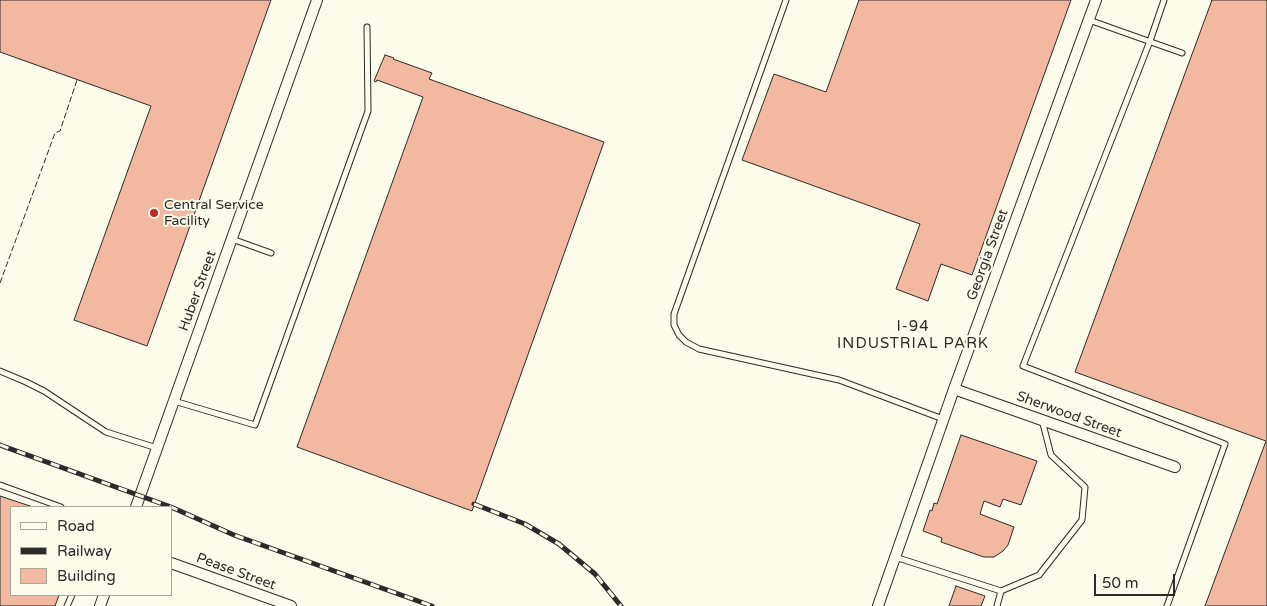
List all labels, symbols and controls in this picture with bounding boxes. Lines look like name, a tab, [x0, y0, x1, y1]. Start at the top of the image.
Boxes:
place label: Central Service Facility	[164, 197, 264, 230]
marker: Central Service Facility	[148, 207, 160, 219]
street label: Georgia Street	[964, 207, 1012, 303]
street label: Huber Street	[176, 248, 220, 334]
district label: I-94 INDUSTRIAL PARK	[835, 318, 991, 353]
street label: Sherwood Street	[1014, 388, 1124, 442]
legend	[10, 506, 172, 596]
text: Road	[57, 517, 95, 535]
text: Railway	[57, 542, 112, 560]
street label: Pease Street	[194, 550, 278, 594]
scale bar	[1097, 564, 1178, 596]
text: Building	[57, 567, 116, 585]
text: 50 m	[1102, 574, 1139, 592]

